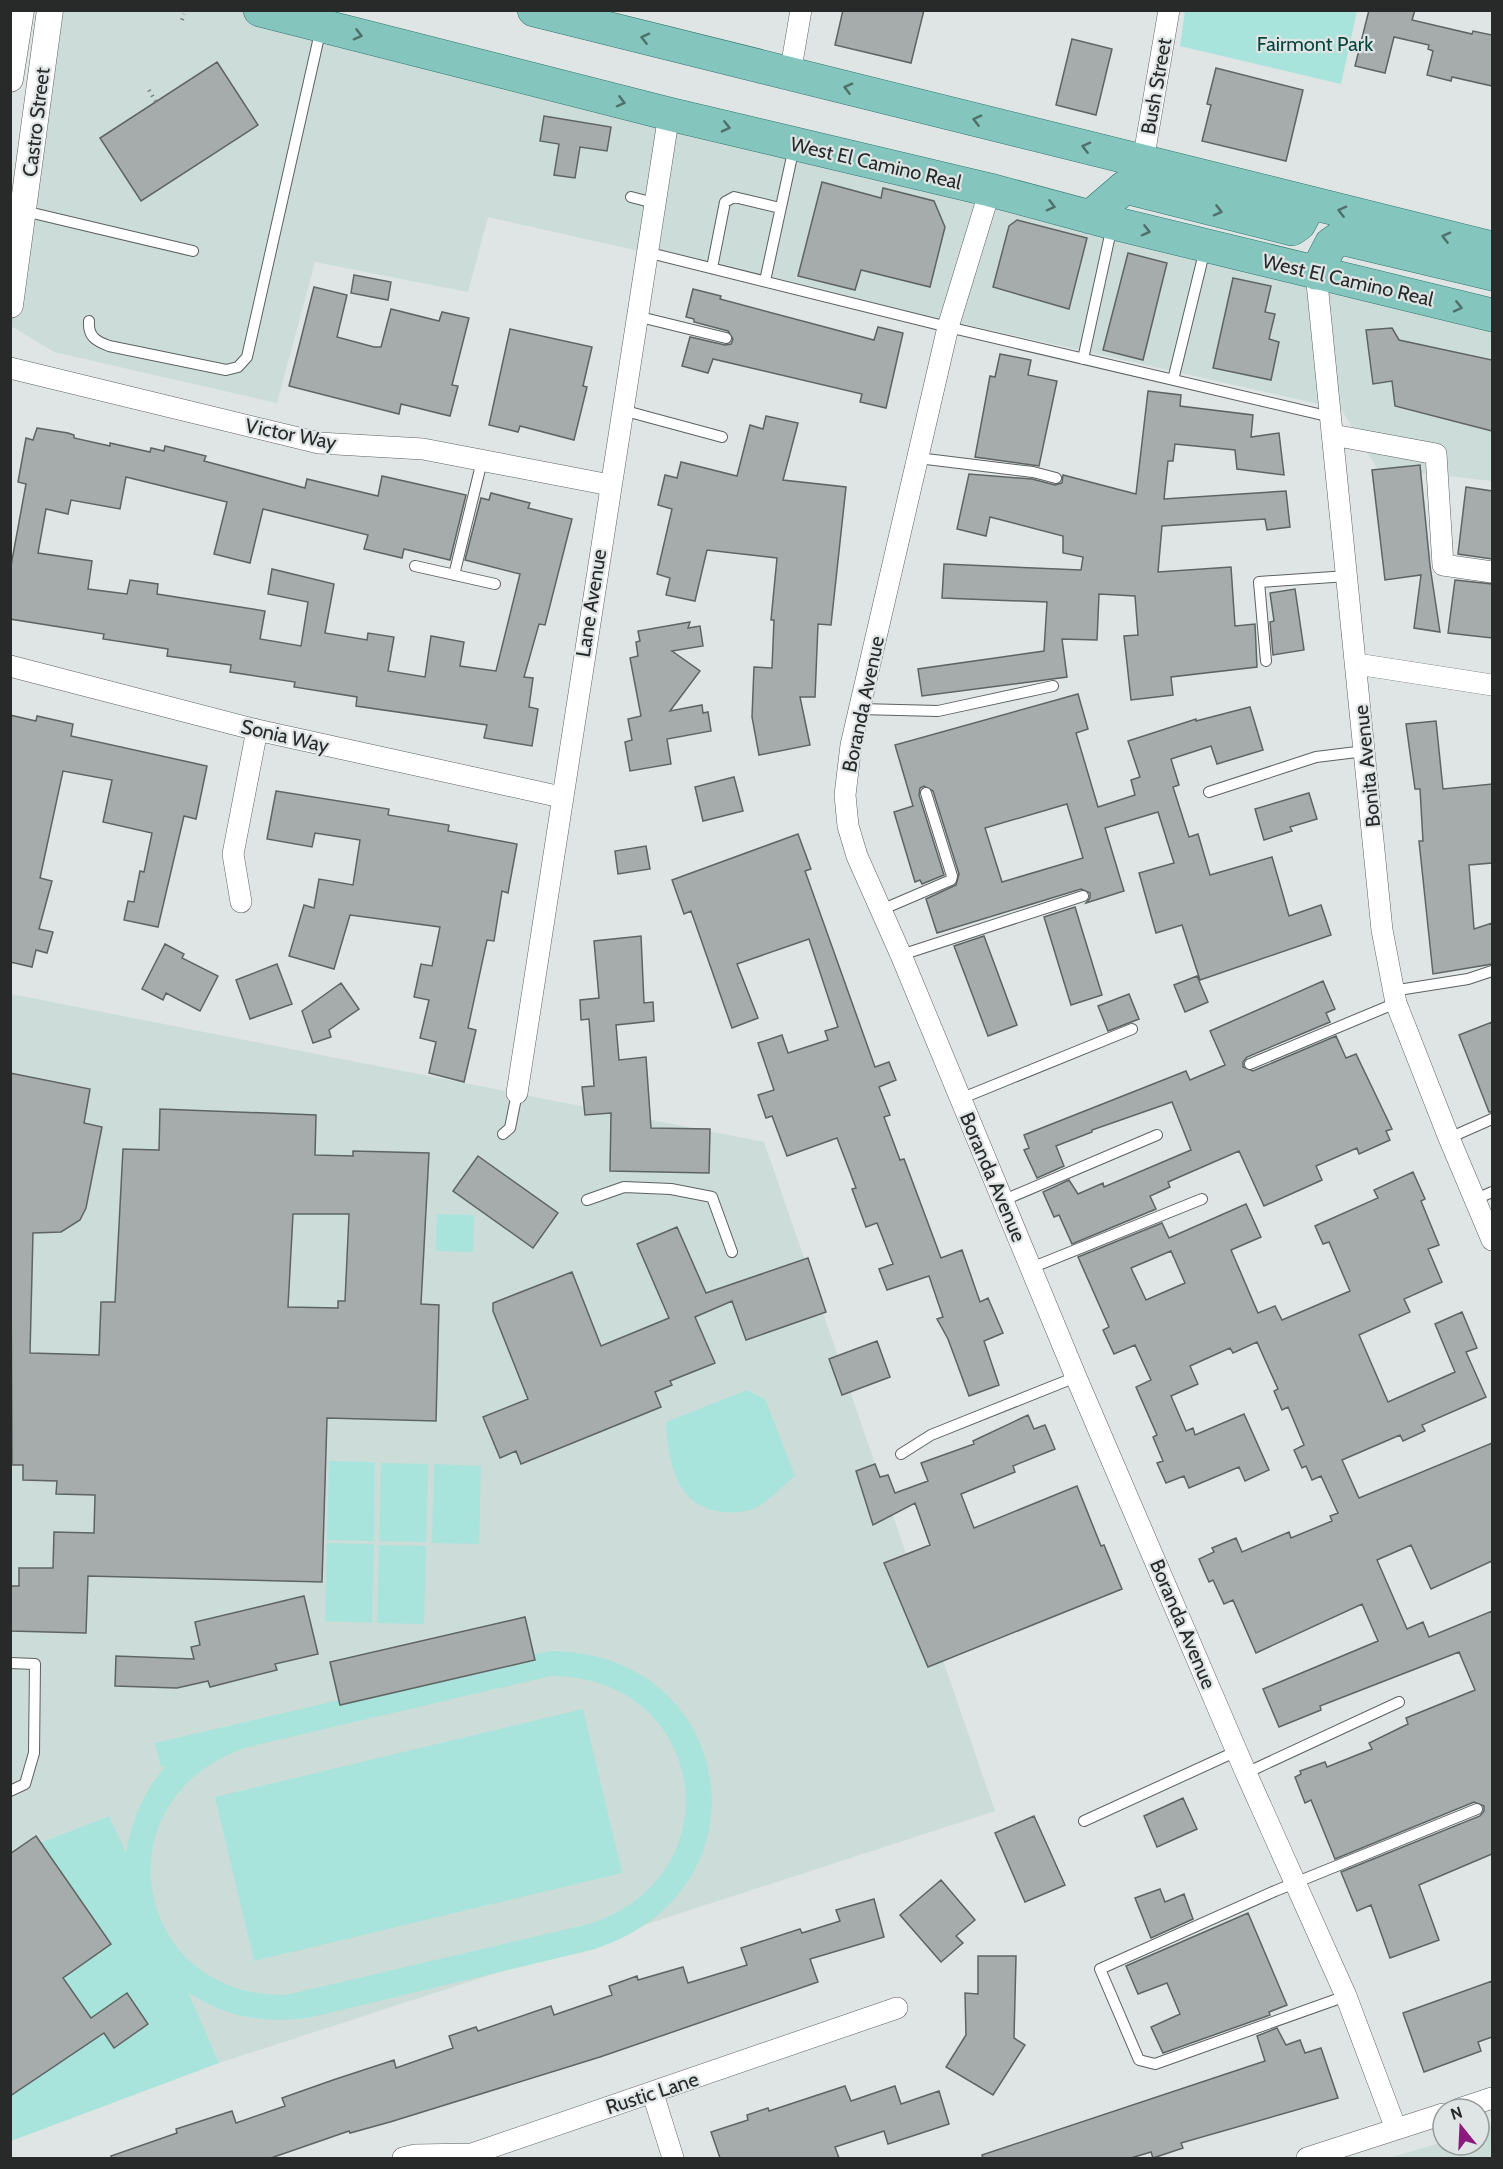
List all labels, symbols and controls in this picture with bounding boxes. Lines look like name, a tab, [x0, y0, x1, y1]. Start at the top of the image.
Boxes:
one-way arrow	[353, 28, 363, 41]
one-way arrow	[640, 32, 650, 45]
park label: Fairmont Park	[1257, 32, 1373, 56]
street label: Bush Street	[1136, 36, 1176, 136]
street label: Castro Street	[17, 66, 55, 178]
one-way arrow	[843, 83, 853, 95]
one-way arrow	[616, 94, 626, 107]
one-way arrow	[972, 115, 982, 127]
one-way arrow	[720, 120, 730, 133]
street label: West El Camino Real	[788, 132, 964, 194]
one-way arrow	[1082, 142, 1092, 155]
one-way arrow	[1046, 199, 1056, 212]
one-way arrow	[1213, 204, 1223, 217]
one-way arrow	[1338, 205, 1348, 218]
one-way arrow	[1141, 224, 1151, 237]
one-way arrow	[1441, 231, 1451, 244]
street label: West El Camino Real	[1260, 249, 1436, 311]
one-way arrow	[1453, 299, 1463, 312]
street label: Victor Way	[243, 413, 339, 455]
street label: Lane Avenue	[571, 547, 611, 659]
street label: Boranda Avenue	[837, 634, 889, 774]
street label: Bonita Avenue	[1349, 704, 1385, 828]
street label: Sonia Way	[239, 714, 331, 758]
street label: Boranda Avenue	[955, 1109, 1031, 1245]
street label: Boranda Avenue	[1145, 1556, 1221, 1692]
street label: Rustic Lane	[603, 2067, 701, 2119]
north arrow	[1431, 2097, 1491, 2157]
text: N	[1448, 2102, 1465, 2124]

